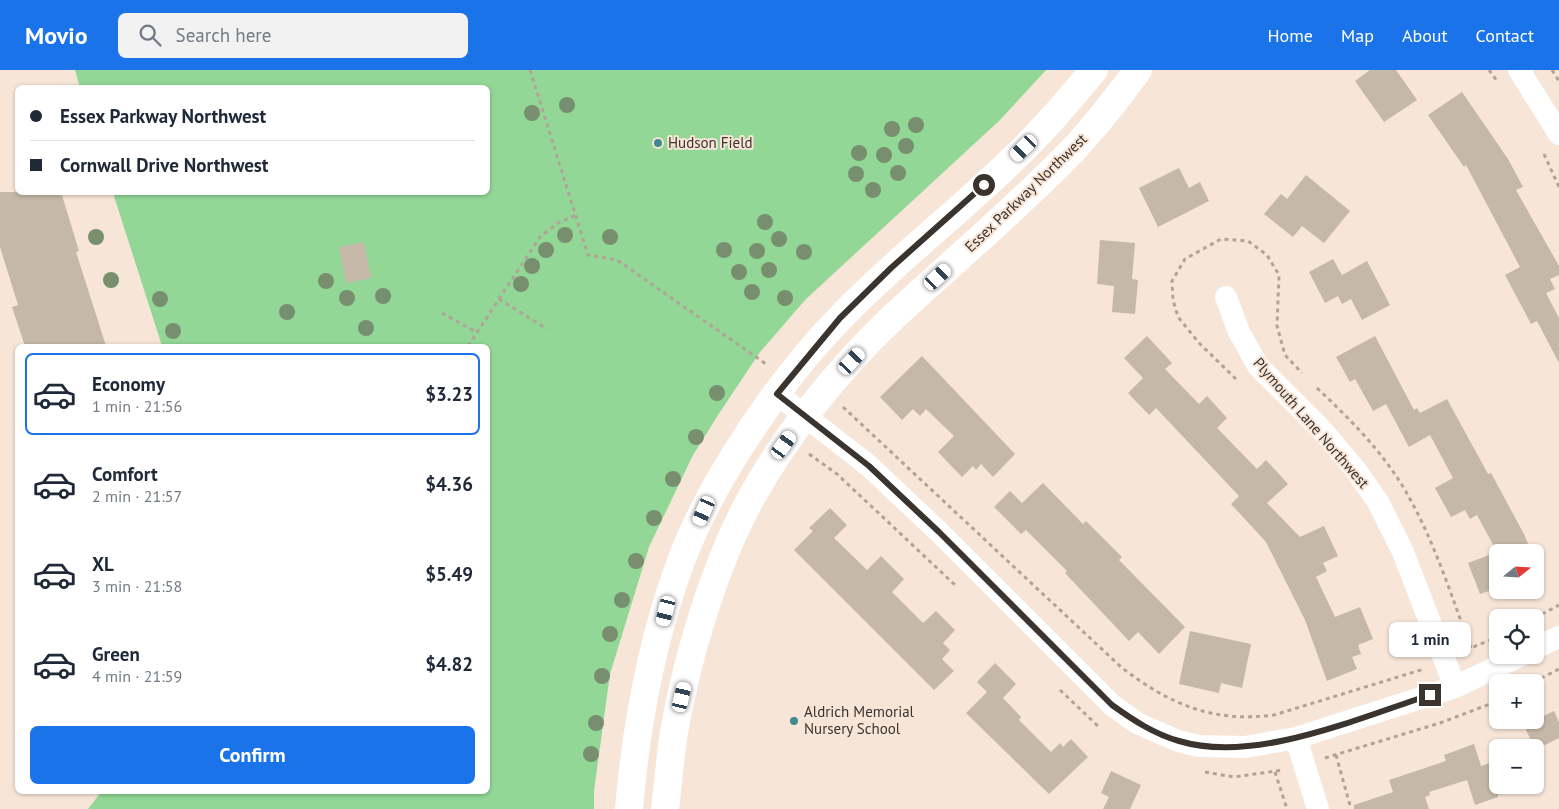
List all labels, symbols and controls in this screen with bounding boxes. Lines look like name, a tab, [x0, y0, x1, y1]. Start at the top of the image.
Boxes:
search box	[118, 13, 468, 58]
text: Movio	[25, 20, 88, 51]
icon: search	[136, 21, 164, 49]
text: Search here	[176, 23, 271, 47]
text: Home	[1267, 24, 1313, 47]
text: Map	[1341, 24, 1374, 47]
text: About	[1402, 24, 1448, 47]
text: Contact	[1476, 24, 1534, 47]
text: Essex Parkway Northwest	[60, 104, 266, 128]
street label: Essex Parkway Northwest	[961, 129, 1091, 256]
car	[1008, 132, 1039, 164]
place label: Hudson Field	[668, 133, 753, 152]
marker: Hudson Field	[652, 137, 664, 149]
text: Cornwall Drive Northwest	[60, 153, 268, 177]
route start	[973, 174, 995, 196]
car	[921, 261, 954, 293]
car	[836, 345, 867, 377]
street label: Plymouth Lane Northwest	[1249, 353, 1373, 492]
icon: car	[32, 372, 77, 417]
text: Economy	[92, 372, 165, 396]
text: $3.23	[425, 382, 473, 406]
text: 1 min · 21:56	[92, 396, 182, 416]
car	[769, 428, 798, 462]
icon: car	[32, 462, 77, 507]
text: Comfort	[92, 462, 158, 486]
text: $4.36	[425, 472, 473, 496]
text: 2 min · 21:57	[92, 486, 182, 506]
car	[691, 494, 716, 528]
north arrow	[1489, 544, 1544, 599]
map controls	[1489, 544, 1544, 794]
icon: car	[32, 552, 77, 597]
text: XL	[92, 552, 114, 576]
text: $5.49	[425, 562, 473, 586]
text: 3 min · 21:58	[92, 576, 182, 596]
car	[655, 595, 676, 627]
button: locate	[1489, 609, 1544, 664]
callout: 1 min	[1389, 622, 1471, 658]
text: 1 min	[1410, 629, 1450, 649]
icon: car	[32, 642, 77, 687]
text: Green	[92, 642, 140, 666]
text: $4.82	[425, 652, 473, 676]
text: 4 min · 21:59	[92, 666, 182, 686]
button: +	[1489, 674, 1544, 729]
car	[671, 681, 692, 713]
route end	[1419, 684, 1441, 706]
place label: Aldrich Memorial Nursery School	[804, 702, 915, 738]
marker: Aldrich Memorial Nursery School	[788, 715, 800, 727]
button: Confirm	[30, 726, 475, 784]
button: −	[1489, 739, 1544, 794]

